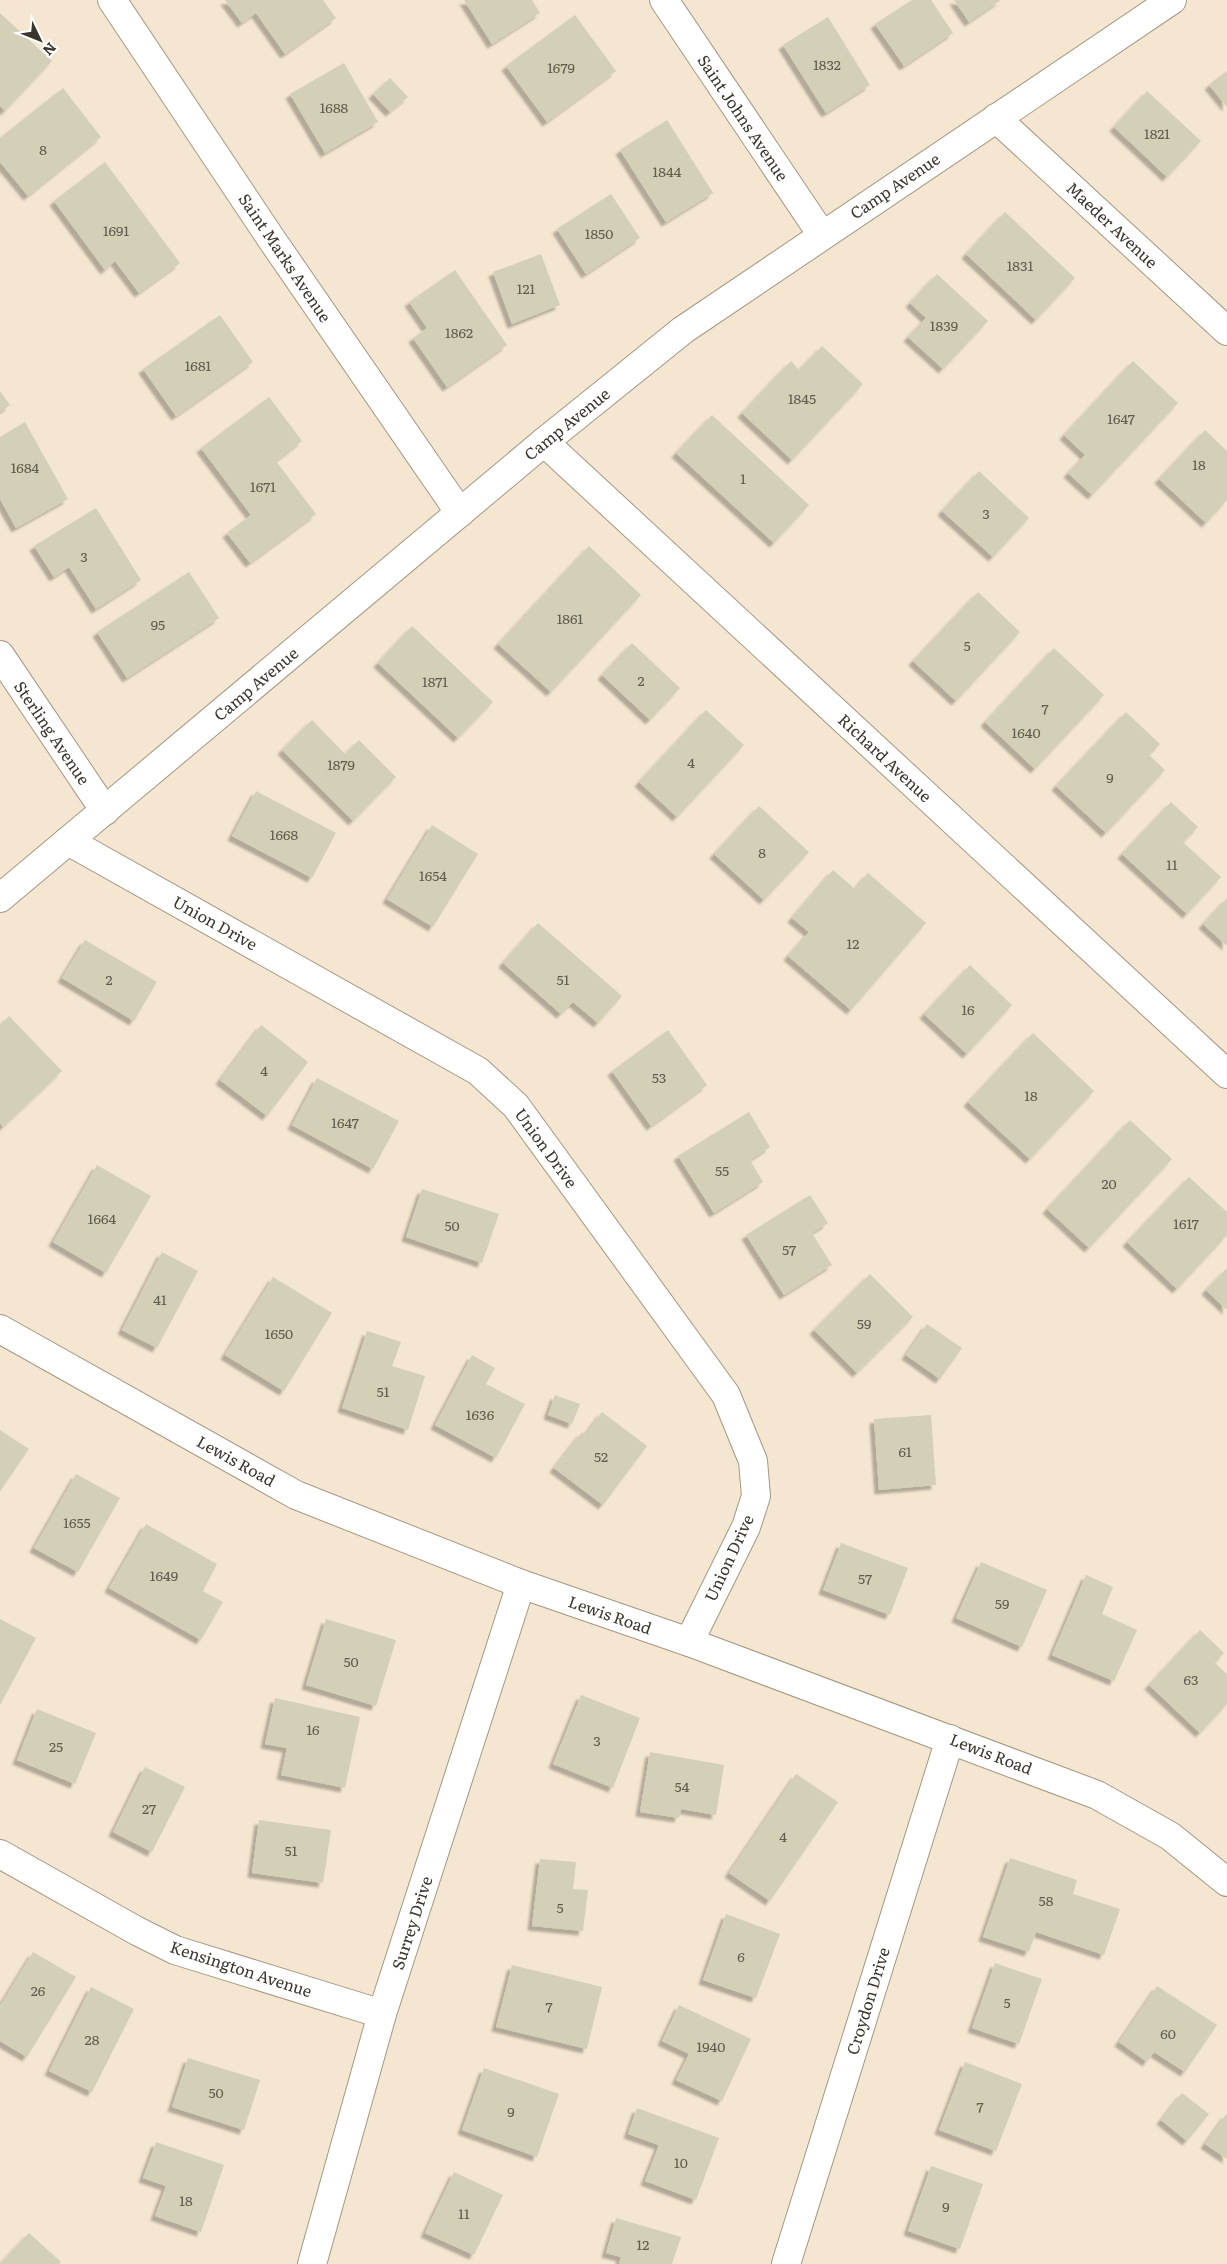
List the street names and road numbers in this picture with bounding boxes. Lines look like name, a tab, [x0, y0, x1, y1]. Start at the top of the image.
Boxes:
street label: Saint Johns Avenue	[692, 49, 795, 186]
street label: Camp Avenue	[845, 146, 944, 224]
street label: Maeder Avenue	[1062, 175, 1164, 273]
street label: Saint Marks Avenue	[234, 188, 338, 327]
street label: Camp Avenue	[518, 381, 614, 465]
street label: Camp Avenue	[208, 641, 303, 726]
street label: Sterling Avenue	[9, 676, 97, 789]
street label: Richard Avenue	[833, 707, 938, 807]
street label: Union Drive	[169, 889, 262, 955]
street label: Union Drive	[510, 1102, 584, 1192]
street label: Lewis Road	[193, 1429, 280, 1492]
street label: Union Drive	[697, 1510, 759, 1605]
street label: Lewis Road	[565, 1589, 655, 1640]
street label: Lewis Road	[947, 1726, 1036, 1780]
street label: Surrey Drive	[385, 1873, 437, 1973]
street label: Kensington Avenue	[167, 1934, 315, 2002]
street label: Croydon Drive	[839, 1944, 895, 2057]

